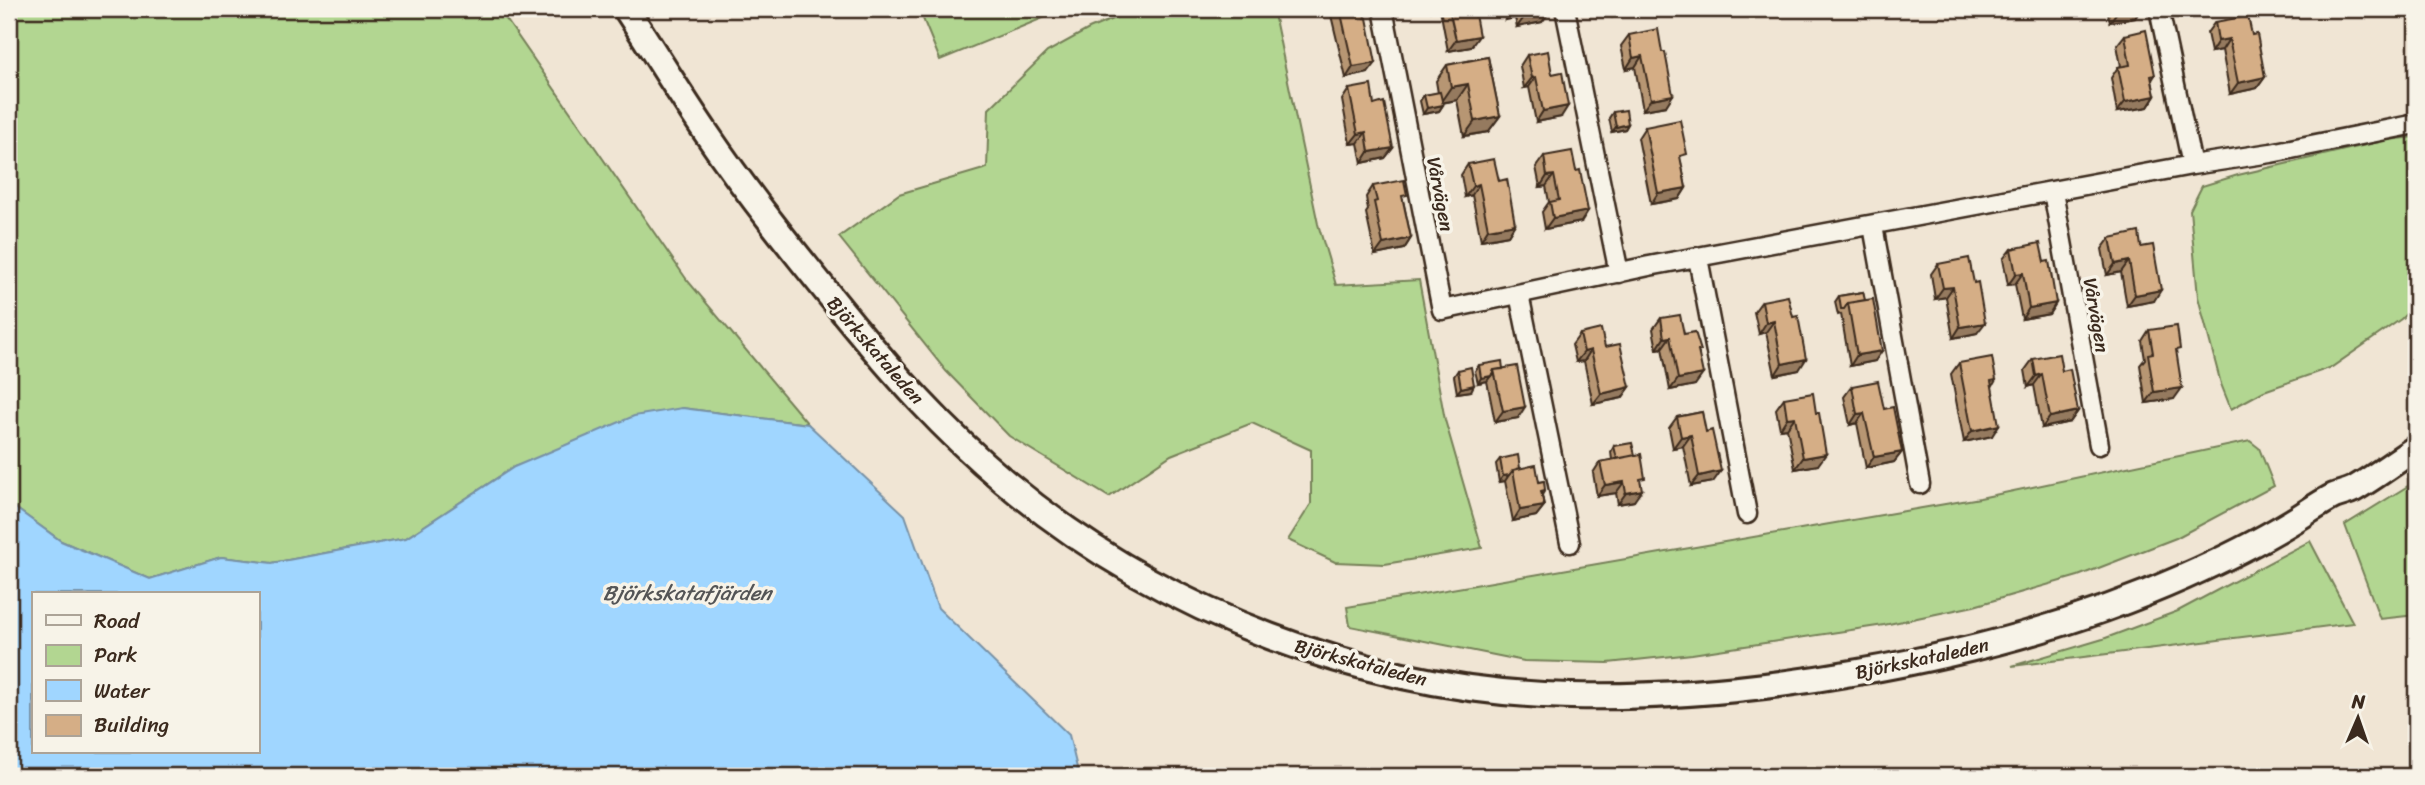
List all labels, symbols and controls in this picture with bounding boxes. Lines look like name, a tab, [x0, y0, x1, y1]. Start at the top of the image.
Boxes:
street label: Vårvägen	[1417, 154, 1464, 234]
street label: Vårvägen	[2074, 275, 2119, 355]
street label: Björkskataleden	[819, 288, 933, 412]
water label: Björkskatafjärden	[603, 574, 774, 612]
legend	[32, 592, 259, 754]
text: Road	[94, 602, 141, 640]
street label: Björkskataleden	[1852, 628, 1992, 689]
street label: Björkskataleden	[1291, 629, 1431, 696]
text: Park	[94, 636, 137, 674]
text: Water	[94, 672, 151, 710]
north arrow	[2324, 684, 2394, 754]
text: N	[2350, 685, 2367, 718]
text: Building	[94, 706, 170, 744]

